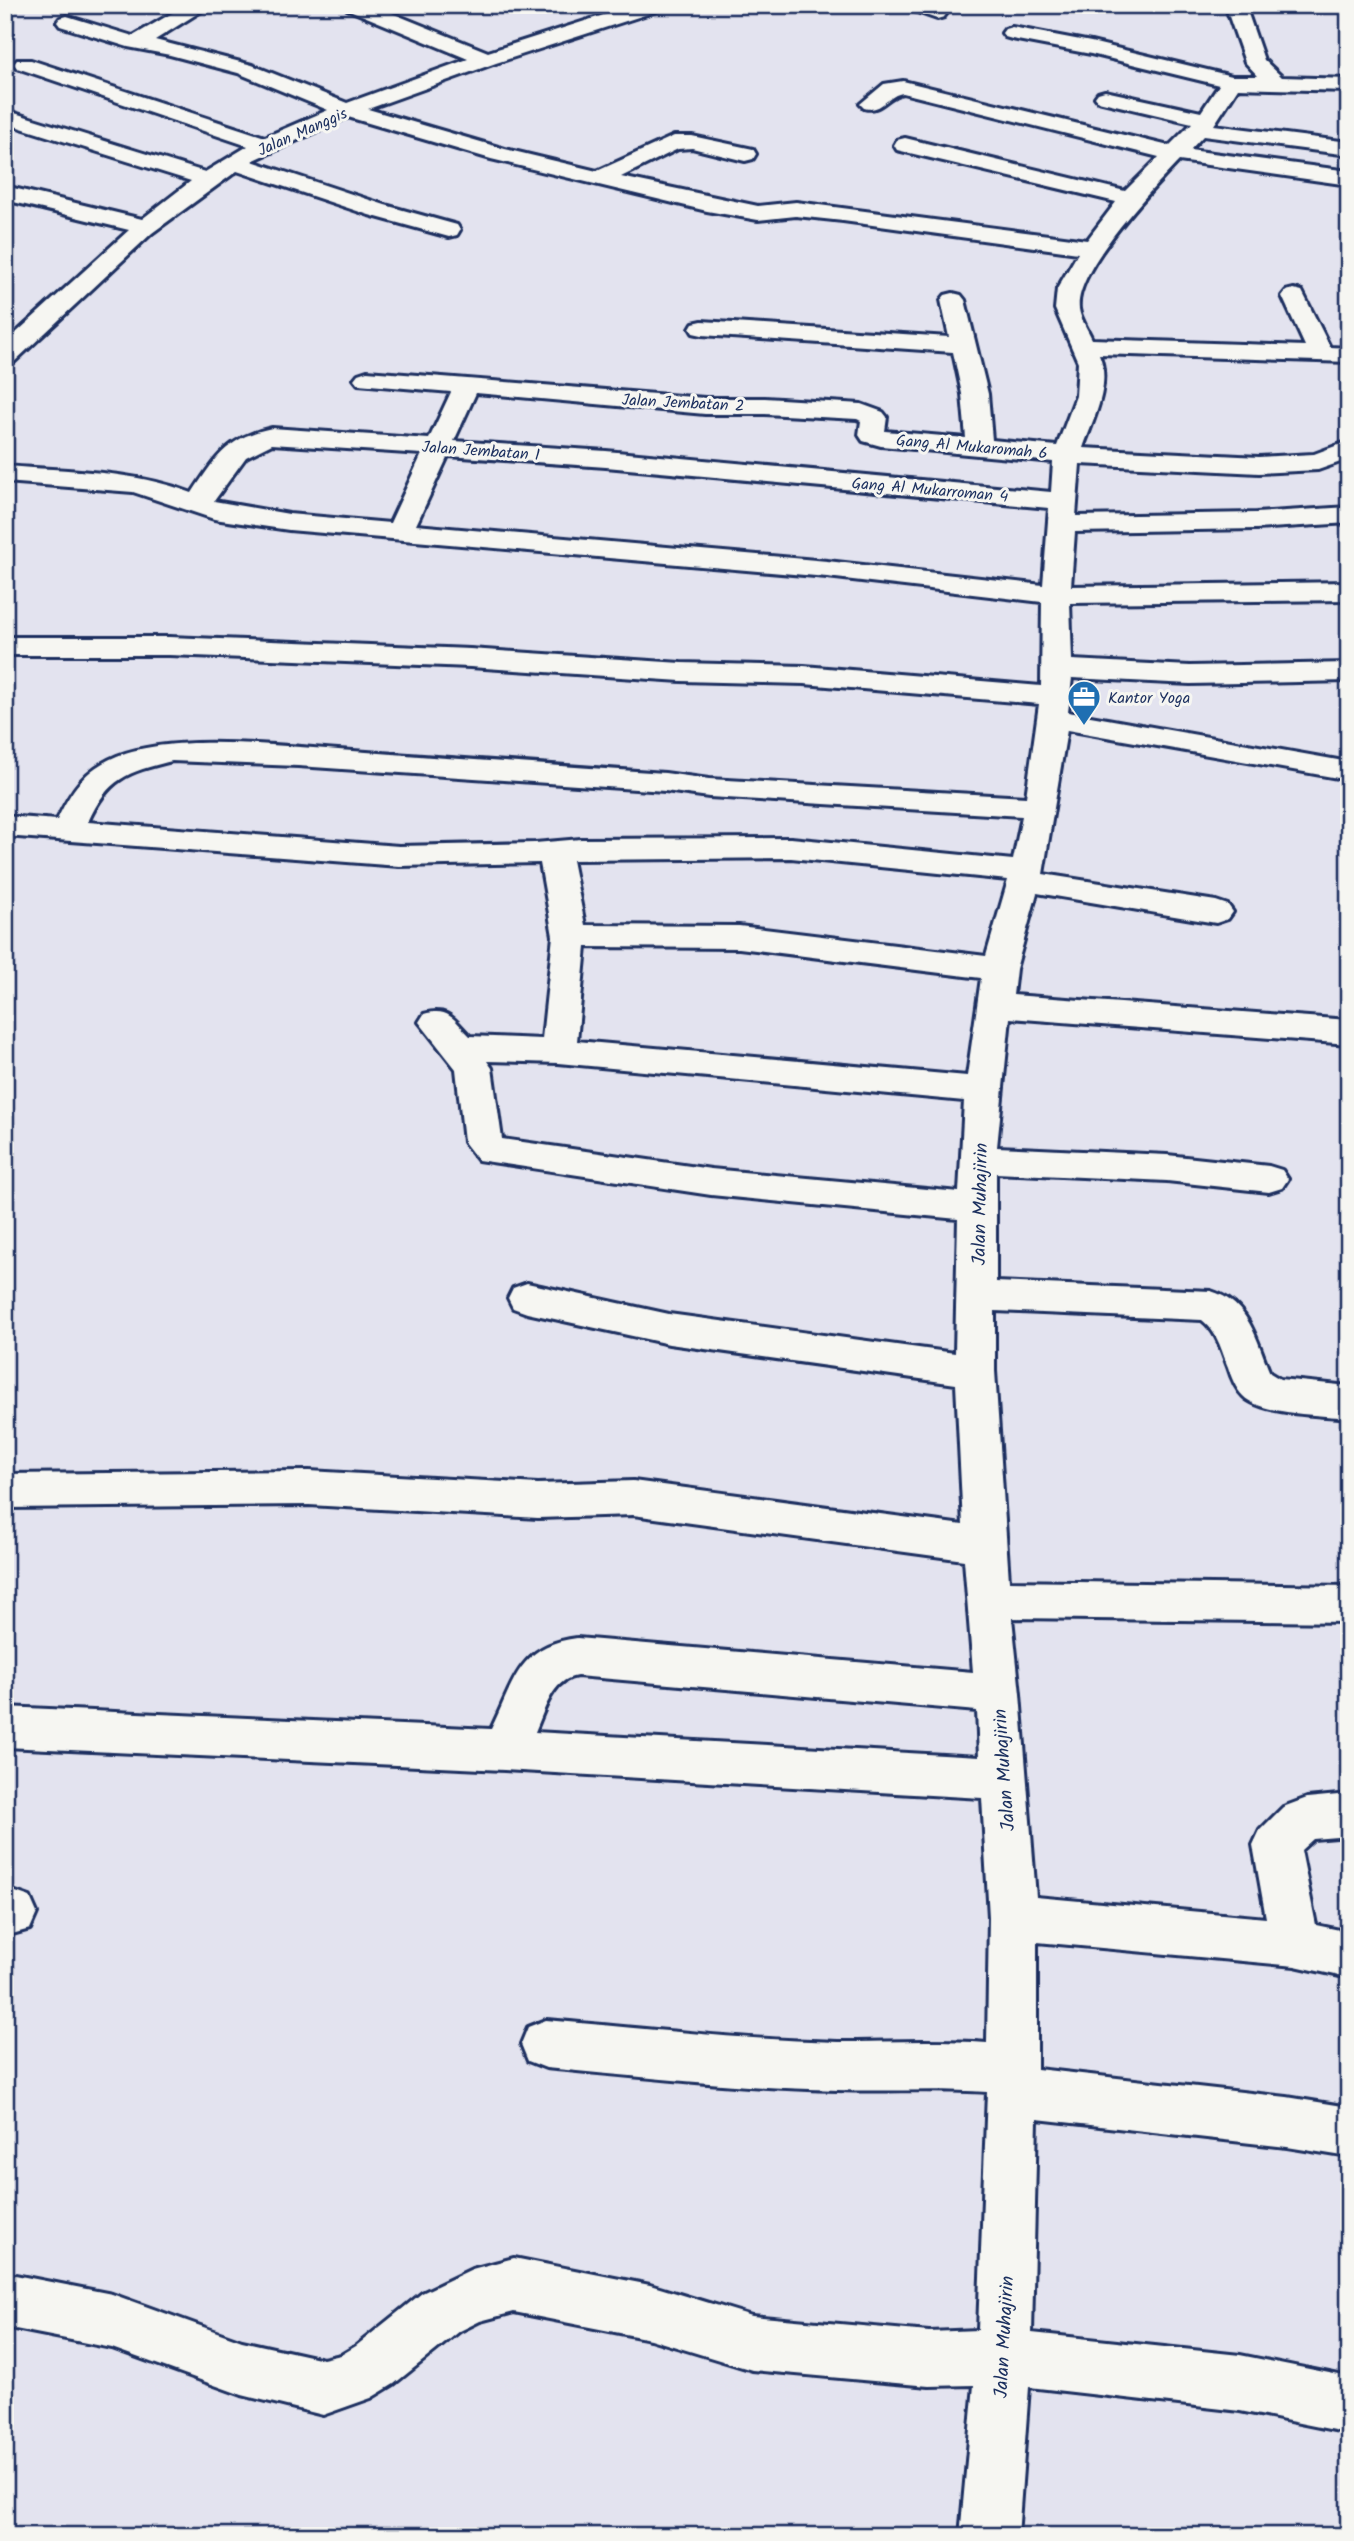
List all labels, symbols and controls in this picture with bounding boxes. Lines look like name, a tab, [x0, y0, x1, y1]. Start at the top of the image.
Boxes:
street label: Jalan Manggis	[254, 101, 352, 163]
street label: Jalan Jembatan 2	[621, 388, 745, 419]
street label: Gang Al Mukaromah 6	[895, 428, 1049, 467]
street label: Jalan Jembatan 1	[421, 435, 541, 468]
street label: Gang Al Mukarroman 4	[851, 471, 1009, 510]
office icon: Kantor Yoga	[1065, 678, 1103, 727]
place label: Kantor Yoga	[1108, 686, 1190, 711]
street label: Jalan Muhajirin	[965, 1142, 997, 1266]
street label: Jalan Muhajirin	[986, 1708, 1024, 1832]
street label: Jalan Muhajirin	[987, 2275, 1023, 2399]

